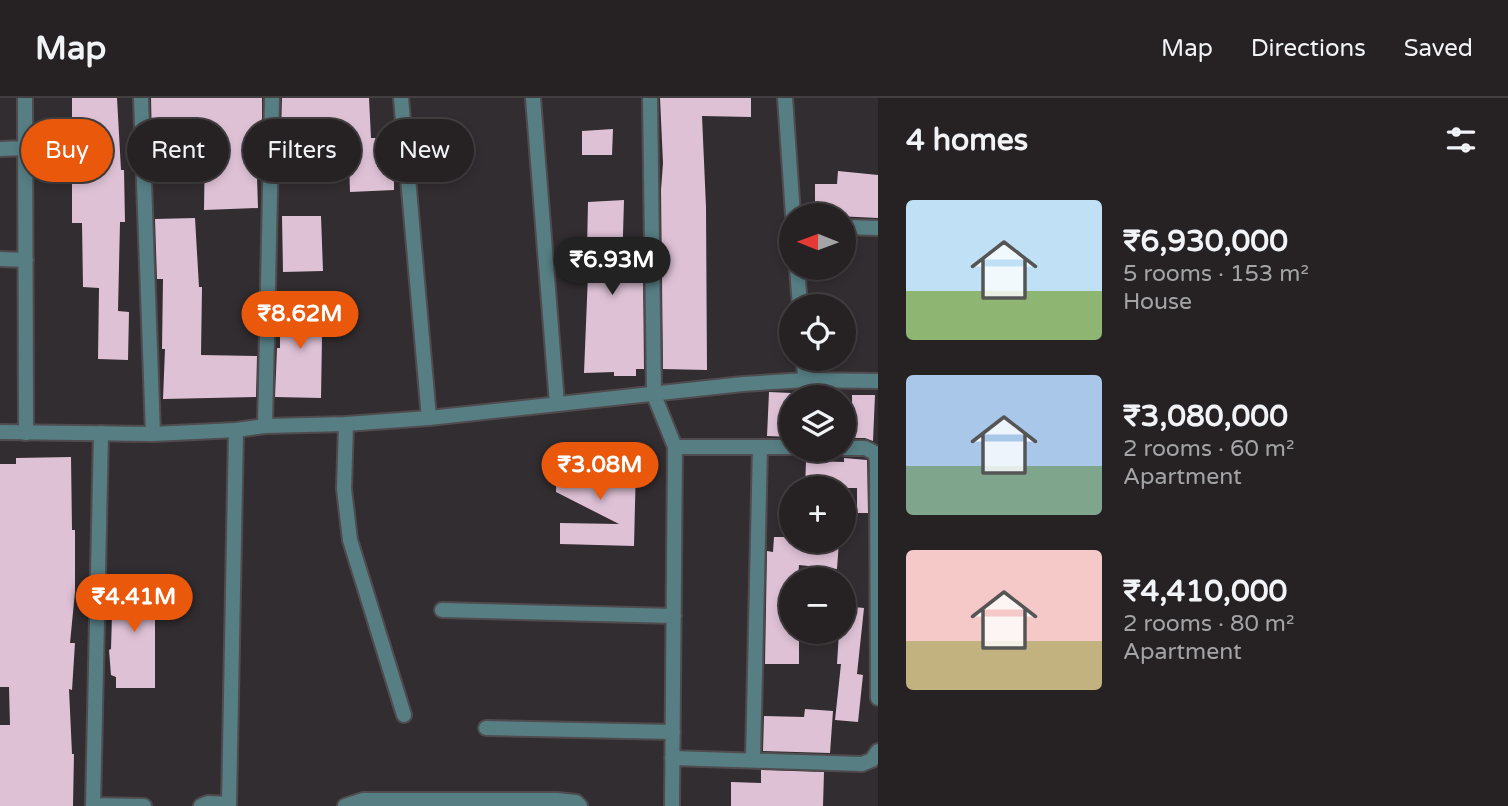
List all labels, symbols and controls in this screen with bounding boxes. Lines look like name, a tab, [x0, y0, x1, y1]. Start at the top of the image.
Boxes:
text: Map	[35, 29, 106, 68]
text: Map	[1161, 34, 1213, 63]
text: Directions	[1251, 34, 1366, 63]
text: Saved	[1404, 34, 1473, 63]
chip: Buy	[21, 119, 113, 182]
chip: Rent	[127, 119, 229, 182]
chip: Filters	[243, 119, 361, 182]
chip: New	[375, 119, 474, 182]
icon: filters	[1442, 121, 1480, 159]
text: 4 homes	[906, 122, 1028, 159]
north arrow	[779, 203, 856, 280]
map controls	[779, 203, 856, 644]
text: ₹6,930,000	[1123, 223, 1288, 260]
icon: home	[962, 228, 1046, 312]
pin: ₹6.93M	[555, 238, 669, 297]
text: ₹6.93M	[570, 246, 655, 274]
text: 5 rooms · 153 m²	[1123, 260, 1309, 288]
text: House	[1123, 288, 1192, 316]
pin: ₹8.62M	[243, 292, 357, 351]
button: locate	[779, 294, 856, 371]
text: ₹8.62M	[258, 300, 343, 328]
button: layers	[779, 385, 856, 462]
text: ₹3,080,000	[1123, 398, 1288, 435]
icon: home	[962, 403, 1046, 487]
text: 2 rooms · 60 m²	[1123, 435, 1294, 463]
pin: ₹3.08M	[543, 442, 657, 502]
text: ₹3.08M	[558, 451, 643, 479]
text: Apartment	[1123, 463, 1242, 491]
button: +	[779, 476, 856, 553]
button: −	[779, 567, 856, 644]
text: ₹4,410,000	[1123, 573, 1287, 610]
pin: ₹4.41M	[77, 574, 191, 634]
icon: home	[962, 578, 1046, 662]
text: ₹4.41M	[92, 583, 176, 611]
text: 2 rooms · 80 m²	[1123, 610, 1294, 638]
text: Apartment	[1123, 638, 1242, 666]

